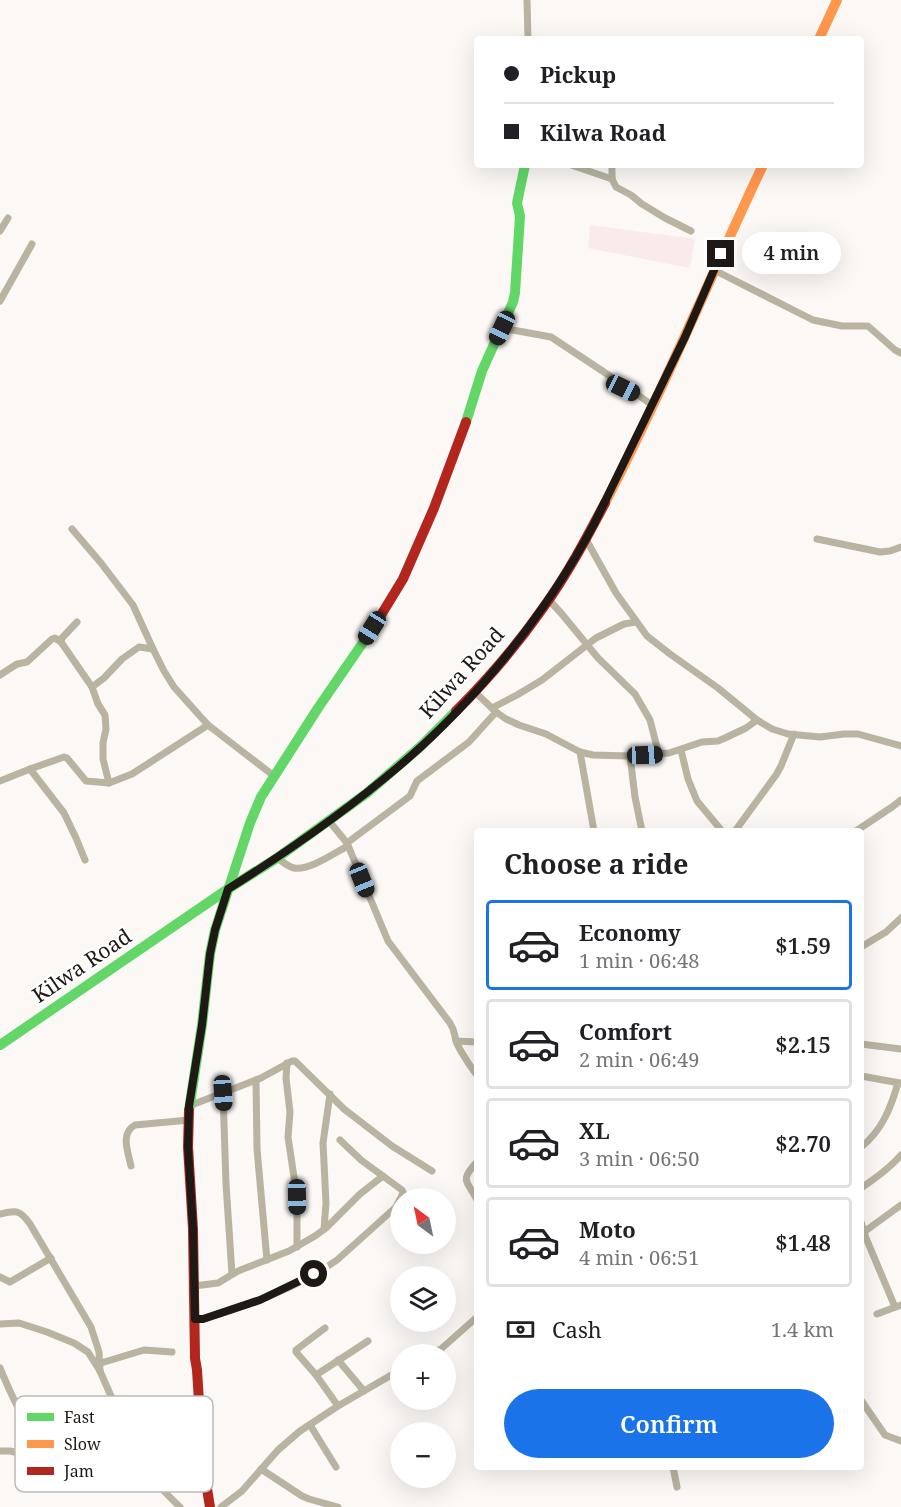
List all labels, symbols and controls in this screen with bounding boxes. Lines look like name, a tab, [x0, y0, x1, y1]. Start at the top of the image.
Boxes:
text: Pickup	[540, 59, 616, 89]
text: Kilwa Road	[540, 117, 666, 147]
callout: 4 min	[742, 233, 841, 275]
text: 4 min	[764, 239, 819, 266]
route end	[707, 240, 734, 267]
car	[486, 308, 518, 348]
car	[603, 372, 643, 404]
car	[355, 608, 389, 648]
street label: Kilwa Road	[413, 621, 510, 724]
car	[627, 745, 663, 765]
text: Choose a ride	[504, 845, 689, 882]
car	[347, 860, 377, 900]
text: Economy	[579, 917, 681, 947]
icon: car	[507, 918, 561, 972]
street label: Kilwa Road	[26, 922, 137, 1009]
text: $1.59	[775, 930, 831, 960]
text: 1 min · 06:48	[579, 947, 699, 974]
text: Comfort	[579, 1016, 672, 1046]
icon: car	[507, 1017, 561, 1071]
text: $2.15	[775, 1029, 831, 1059]
text: 2 min · 06:49	[579, 1046, 699, 1073]
car	[213, 1074, 233, 1112]
text: XL	[579, 1115, 610, 1145]
icon: car	[507, 1116, 561, 1170]
text: $2.70	[775, 1128, 831, 1158]
text: 3 min · 06:50	[579, 1145, 699, 1172]
car	[288, 1179, 306, 1215]
north arrow	[390, 1188, 456, 1254]
map controls	[390, 1188, 456, 1488]
text: Moto	[579, 1214, 636, 1244]
icon: car	[507, 1215, 561, 1269]
text: $1.48	[775, 1227, 831, 1257]
text: 4 min · 06:51	[579, 1244, 699, 1271]
route start	[300, 1260, 327, 1287]
button: layers	[390, 1266, 456, 1332]
icon: cash	[504, 1313, 537, 1346]
text: Cash	[552, 1314, 602, 1344]
text: 1.4 km	[771, 1316, 834, 1343]
button: +	[390, 1344, 456, 1410]
button: Confirm	[504, 1389, 834, 1458]
legend	[15, 1396, 213, 1492]
text: Fast	[64, 1406, 95, 1428]
button: −	[390, 1422, 456, 1488]
text: Slow	[64, 1433, 101, 1455]
text: Jam	[63, 1460, 94, 1482]

